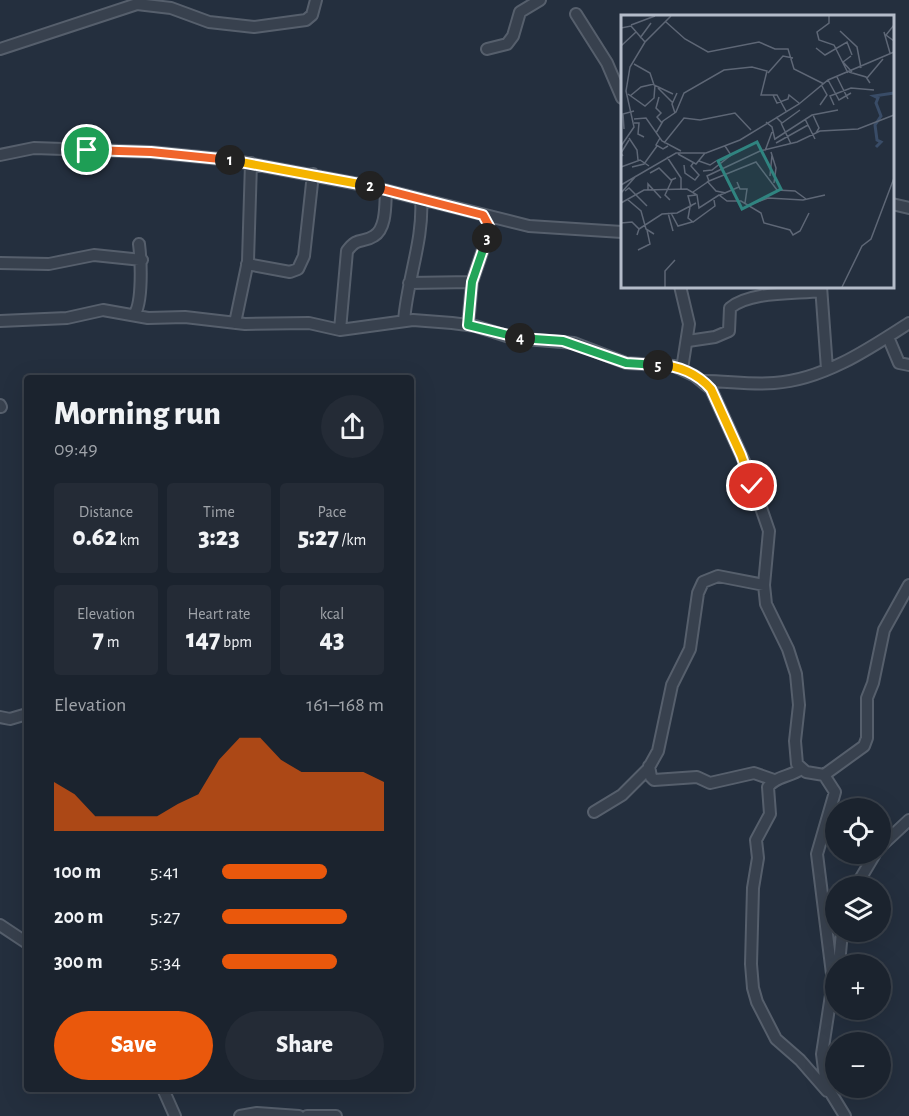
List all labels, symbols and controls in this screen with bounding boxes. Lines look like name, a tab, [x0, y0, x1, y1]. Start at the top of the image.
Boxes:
inset map	[621, 15, 894, 288]
pin	[61, 124, 112, 175]
icon: arrive	[70, 133, 103, 166]
pin: 1	[215, 145, 245, 175]
text: 1	[227, 152, 233, 168]
pin: 2	[355, 171, 385, 201]
text: 2	[366, 178, 374, 194]
pin: 3	[472, 223, 502, 253]
text: 3	[484, 230, 490, 246]
pin: 4	[505, 323, 535, 353]
text: 4	[516, 330, 524, 346]
pin: 5	[643, 350, 673, 380]
text: 5	[655, 357, 661, 373]
button: share	[321, 395, 384, 458]
text: Morning run	[54, 398, 221, 431]
text: 09:49	[54, 439, 98, 459]
pin	[726, 460, 777, 511]
icon: check	[735, 469, 768, 502]
text: Distance	[79, 504, 133, 520]
text: Time	[203, 504, 235, 520]
text: Pace	[318, 504, 346, 520]
text: 0.62	[72, 524, 117, 550]
text: 3:23	[198, 524, 240, 550]
text: 5:27	[298, 524, 339, 550]
text: km	[117, 532, 140, 548]
text: /km	[339, 532, 366, 548]
text: Elevation	[77, 606, 135, 622]
text: Heart rate	[188, 606, 250, 622]
text: kcal	[320, 606, 344, 622]
text: 7	[93, 626, 104, 652]
text: 147	[186, 626, 220, 652]
text: 43	[320, 626, 344, 652]
text: m	[104, 634, 119, 650]
text: bpm	[220, 634, 252, 650]
text: Elevation	[54, 695, 126, 715]
text: 161–168 m	[306, 695, 384, 715]
map controls	[825, 798, 891, 1098]
button: locate	[825, 798, 891, 864]
text: 100 m	[54, 862, 101, 882]
text: 5:41	[150, 862, 179, 882]
button: layers	[825, 876, 891, 942]
text: 200 m	[54, 907, 103, 927]
text: 5:27	[150, 907, 180, 927]
text: 300 m	[54, 952, 103, 972]
text: 5:34	[150, 952, 181, 972]
button: +	[825, 954, 891, 1020]
button: Save	[54, 1011, 213, 1080]
button: Share	[225, 1011, 384, 1080]
button: −	[825, 1032, 891, 1098]

